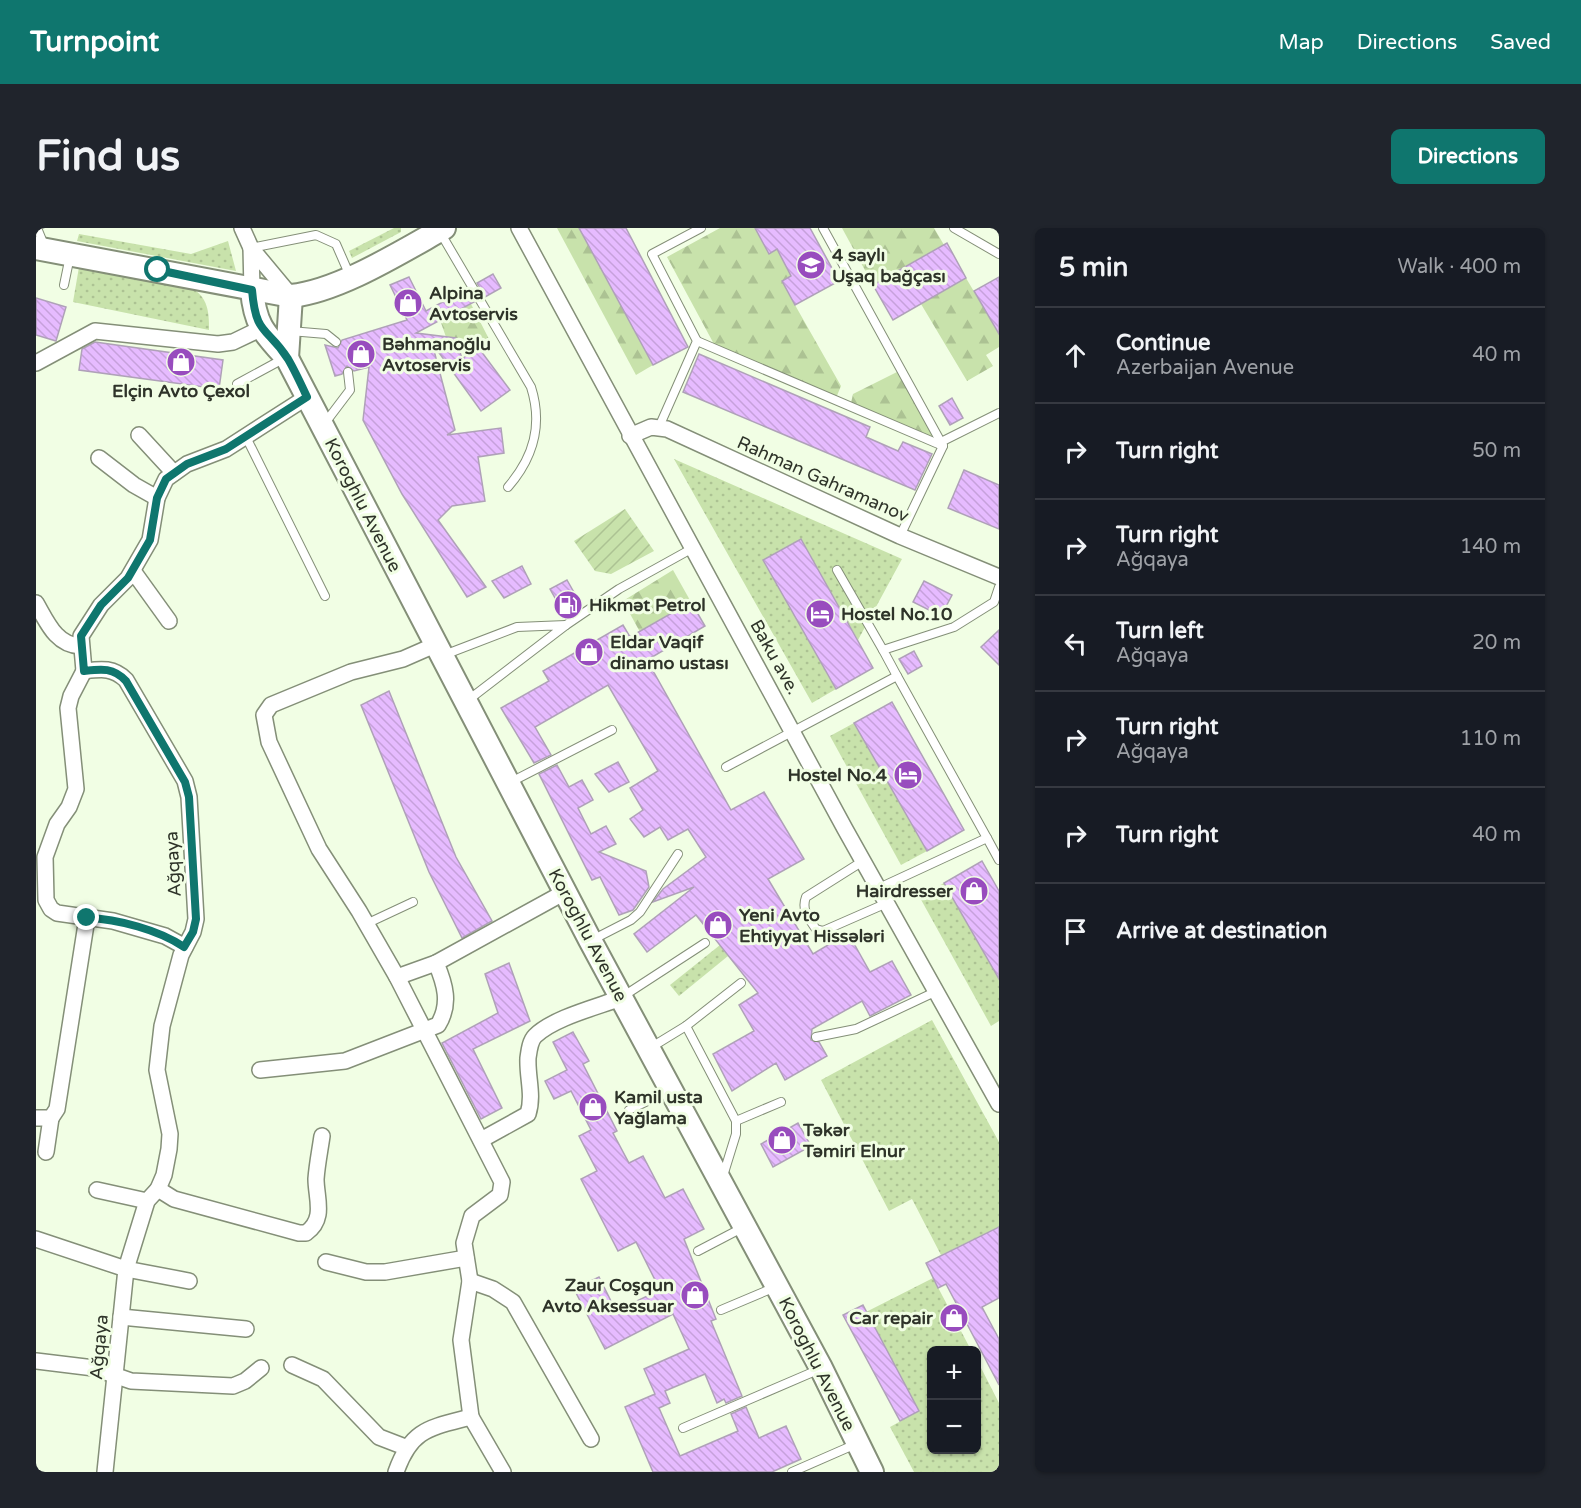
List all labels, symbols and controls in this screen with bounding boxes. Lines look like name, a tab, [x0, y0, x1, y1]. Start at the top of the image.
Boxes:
text: Turnpoint	[30, 25, 159, 59]
text: Map	[1278, 30, 1324, 55]
text: Directions	[1357, 30, 1457, 55]
text: Saved	[1490, 30, 1551, 55]
button: Directions	[1391, 129, 1545, 184]
text: Find us	[36, 131, 180, 182]
place label: 4 saylı Uşaq bağçası	[832, 244, 946, 287]
school or university icon: 4 saylı Uşaq bağçası	[795, 249, 827, 281]
text: 5 min	[1059, 252, 1128, 283]
text: Walk · 400 m	[1398, 255, 1521, 279]
route start	[144, 256, 170, 282]
place label: Alpina Avtoservis	[429, 282, 518, 325]
shop icon: Alpina Avtoservis	[392, 287, 424, 319]
text: Continue	[1116, 330, 1211, 356]
place label: Bəhmanoğlu Avtoservis	[382, 333, 491, 376]
shop icon: Bəhmanoğlu Avtoservis	[345, 338, 377, 370]
icon: ahead	[1059, 339, 1092, 372]
text: 40 m	[1472, 343, 1521, 367]
shop icon: Elçin Avto Çexol	[165, 346, 197, 378]
text: Azerbaijan Avenue	[1116, 356, 1294, 380]
place label: Elçin Avto Çexol	[112, 380, 250, 402]
street label: Rahman Gahramanov	[734, 431, 913, 527]
street label: Koroghlu Avenue	[320, 434, 406, 576]
icon: right	[1059, 435, 1092, 468]
text: Turn right	[1116, 438, 1218, 464]
text: 50 m	[1472, 439, 1521, 463]
text: Turn right	[1116, 522, 1218, 548]
icon: right	[1059, 531, 1092, 564]
text: 140 m	[1460, 535, 1521, 559]
text: Ağqaya	[1116, 548, 1189, 572]
fuel station icon: Hikmət Petrol	[552, 589, 584, 621]
place label: Hikmət Petrol	[589, 594, 706, 616]
hotel icon: Hostel No.10	[804, 598, 836, 630]
place label: Hostel No.10	[841, 603, 952, 625]
street label: Baku ave.	[745, 616, 805, 698]
text: Turn left	[1116, 618, 1204, 644]
icon: left	[1059, 627, 1092, 660]
place label: Eldar Vaqif dinamo ustası	[610, 631, 729, 674]
text: 20 m	[1472, 631, 1521, 655]
shop icon: Eldar Vaqif dinamo ustası	[573, 636, 605, 668]
text: Ağqaya	[1116, 644, 1189, 668]
text: Turn right	[1116, 714, 1218, 740]
icon: right	[1059, 723, 1092, 756]
text: 110 m	[1460, 727, 1521, 751]
text: Ağqaya	[1116, 740, 1189, 764]
hotel icon: Hostel No.4	[892, 759, 924, 791]
place label: Hostel No.4	[787, 764, 888, 786]
icon: right	[1059, 819, 1092, 852]
text: Turn right	[1116, 822, 1218, 848]
text: 40 m	[1472, 823, 1521, 847]
street label: Ağqaya	[160, 831, 186, 897]
street label: Koroghlu Avenue	[544, 865, 632, 1005]
shop icon: Hairdresser	[958, 875, 990, 907]
place label: Hairdresser	[856, 880, 954, 902]
route end	[73, 904, 99, 930]
place label: Yeni Avto Ehtiyyat Hissələri	[739, 904, 885, 947]
shop icon: Yeni Avto Ehtiyyat Hissələri	[702, 909, 734, 941]
icon: arrive	[1059, 915, 1092, 948]
text: Arrive at destination	[1116, 918, 1327, 944]
place label: Kamil usta Yağlama	[614, 1086, 703, 1129]
shop icon: Kamil usta Yağlama	[577, 1091, 609, 1123]
place label: Təkər Təmiri Elnur	[802, 1119, 906, 1162]
shop icon: Təkər Təmiri Elnur	[766, 1124, 798, 1156]
place label: Zaur Coşqun Avto Aksessuar	[542, 1274, 675, 1317]
shop icon: Zaur Coşqun Avto Aksessuar	[679, 1279, 711, 1311]
street label: Koroghlu Avenue	[774, 1293, 860, 1435]
shop icon: Car repair	[938, 1302, 970, 1334]
place label: Car repair	[849, 1307, 934, 1329]
street label: Ağqaya	[85, 1313, 113, 1381]
map controls	[927, 1346, 981, 1454]
button: +	[927, 1346, 981, 1400]
button: −	[927, 1400, 981, 1454]

